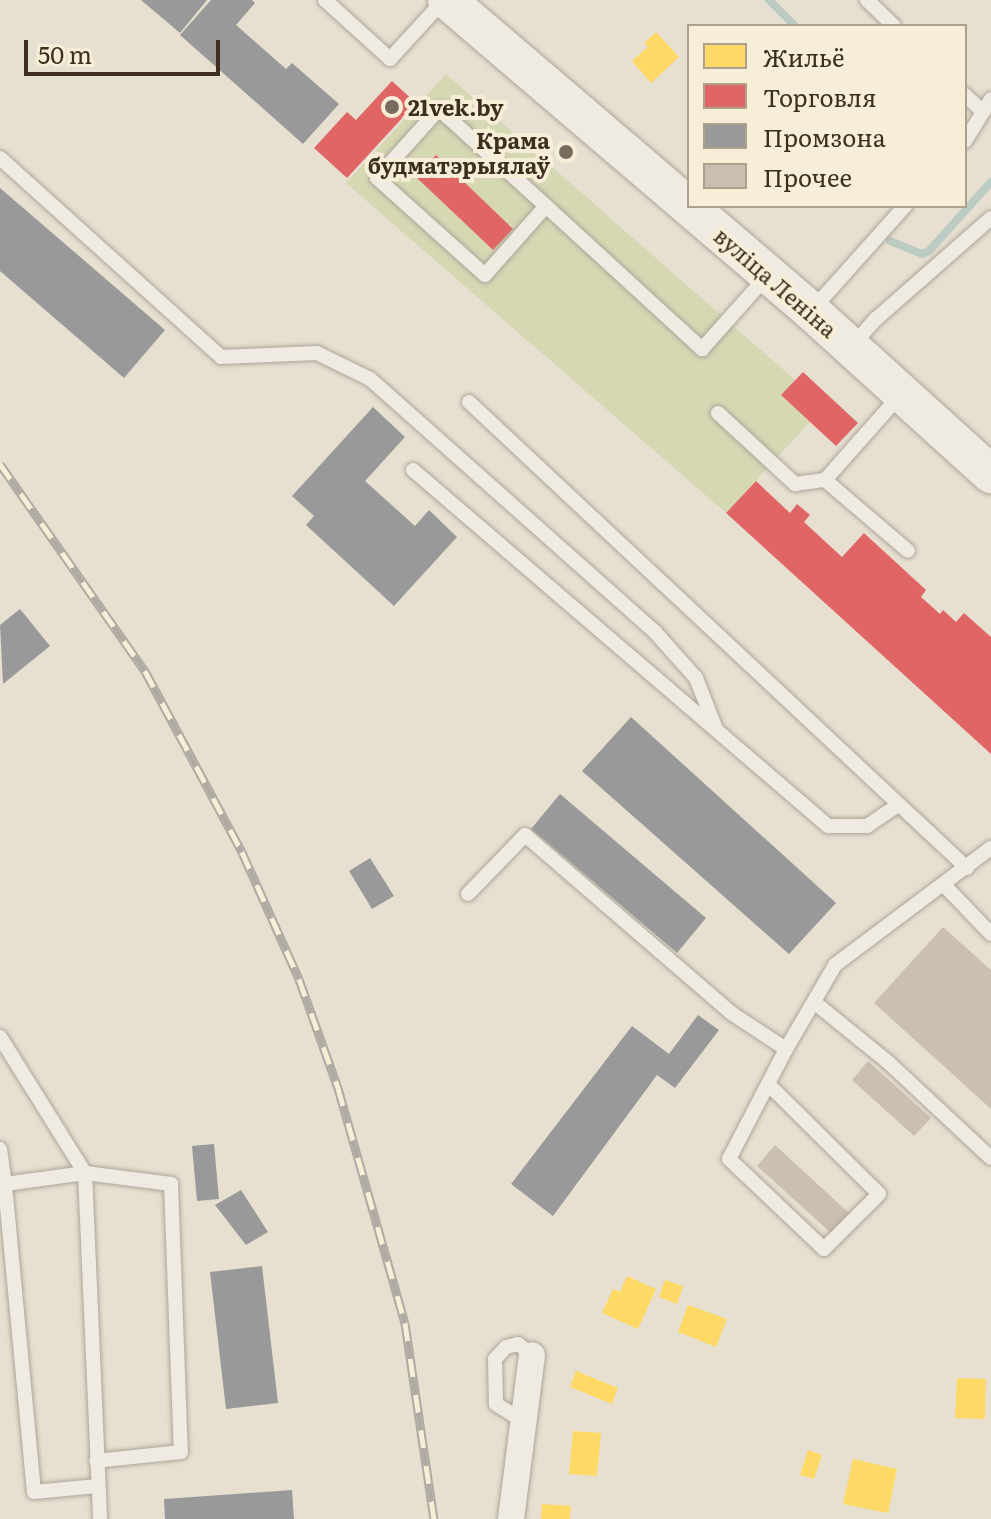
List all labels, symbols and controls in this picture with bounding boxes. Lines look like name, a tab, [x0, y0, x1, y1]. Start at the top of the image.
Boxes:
scale bar	[28, 24, 224, 74]
legend	[687, 24, 967, 208]
text: 50 m	[38, 36, 92, 71]
text: Жильё	[763, 39, 844, 74]
text: Торговля	[763, 79, 876, 114]
place label: 21vek.by	[408, 94, 504, 120]
marker: 21vek.by	[383, 98, 401, 116]
text: Промзона	[763, 119, 886, 154]
place label: Крама будматэрыялаў	[368, 126, 550, 178]
marker: Крама будматэрыялаў	[557, 143, 575, 161]
text: Прочее	[763, 159, 852, 194]
street label: вуліца Леніна	[709, 222, 843, 342]

